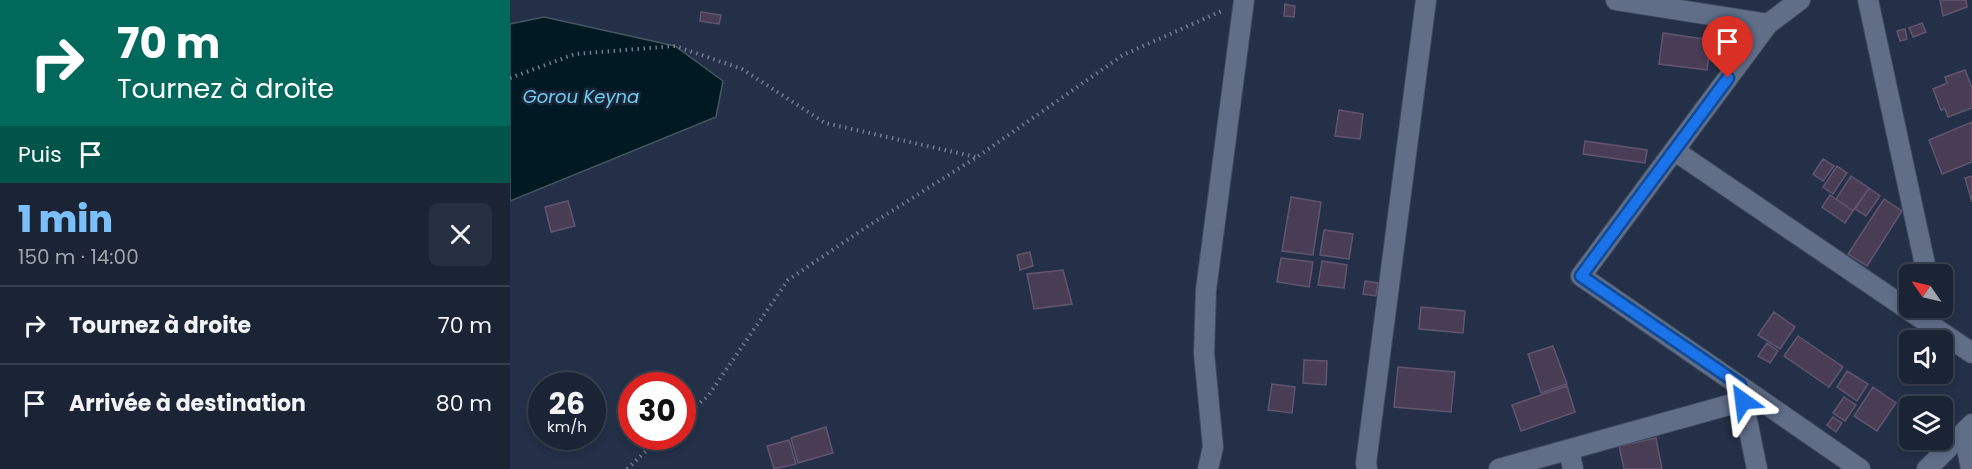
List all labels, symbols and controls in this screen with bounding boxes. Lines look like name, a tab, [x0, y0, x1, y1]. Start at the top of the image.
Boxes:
text: 70 m	[117, 14, 220, 73]
pin	[1702, 16, 1753, 78]
icon: right	[18, 24, 96, 102]
icon: arrive	[1711, 25, 1744, 58]
text: Tournez à droite	[117, 70, 334, 107]
water label: Gorou Keyna	[523, 84, 639, 109]
icon: arrive	[74, 138, 107, 171]
text: Puis	[18, 139, 62, 170]
text: 1 min	[18, 194, 113, 245]
button: close	[429, 203, 492, 266]
text: 150 m · 14:00	[18, 243, 139, 271]
north arrow	[1899, 264, 1953, 318]
map controls	[1899, 264, 1953, 450]
icon: right	[18, 309, 51, 342]
text: Tournez à droite	[69, 310, 251, 341]
text: 70 m	[438, 310, 492, 341]
button: sound	[1899, 330, 1953, 384]
position arrow	[1711, 369, 1775, 433]
speed limit sign: 30	[618, 372, 696, 450]
text: 26	[549, 382, 585, 425]
icon: arrive	[18, 387, 51, 420]
text: Arrivée à destination	[69, 388, 306, 419]
text: 80 m	[436, 388, 492, 419]
button: layers	[1899, 396, 1953, 450]
text: km/h	[547, 416, 587, 437]

